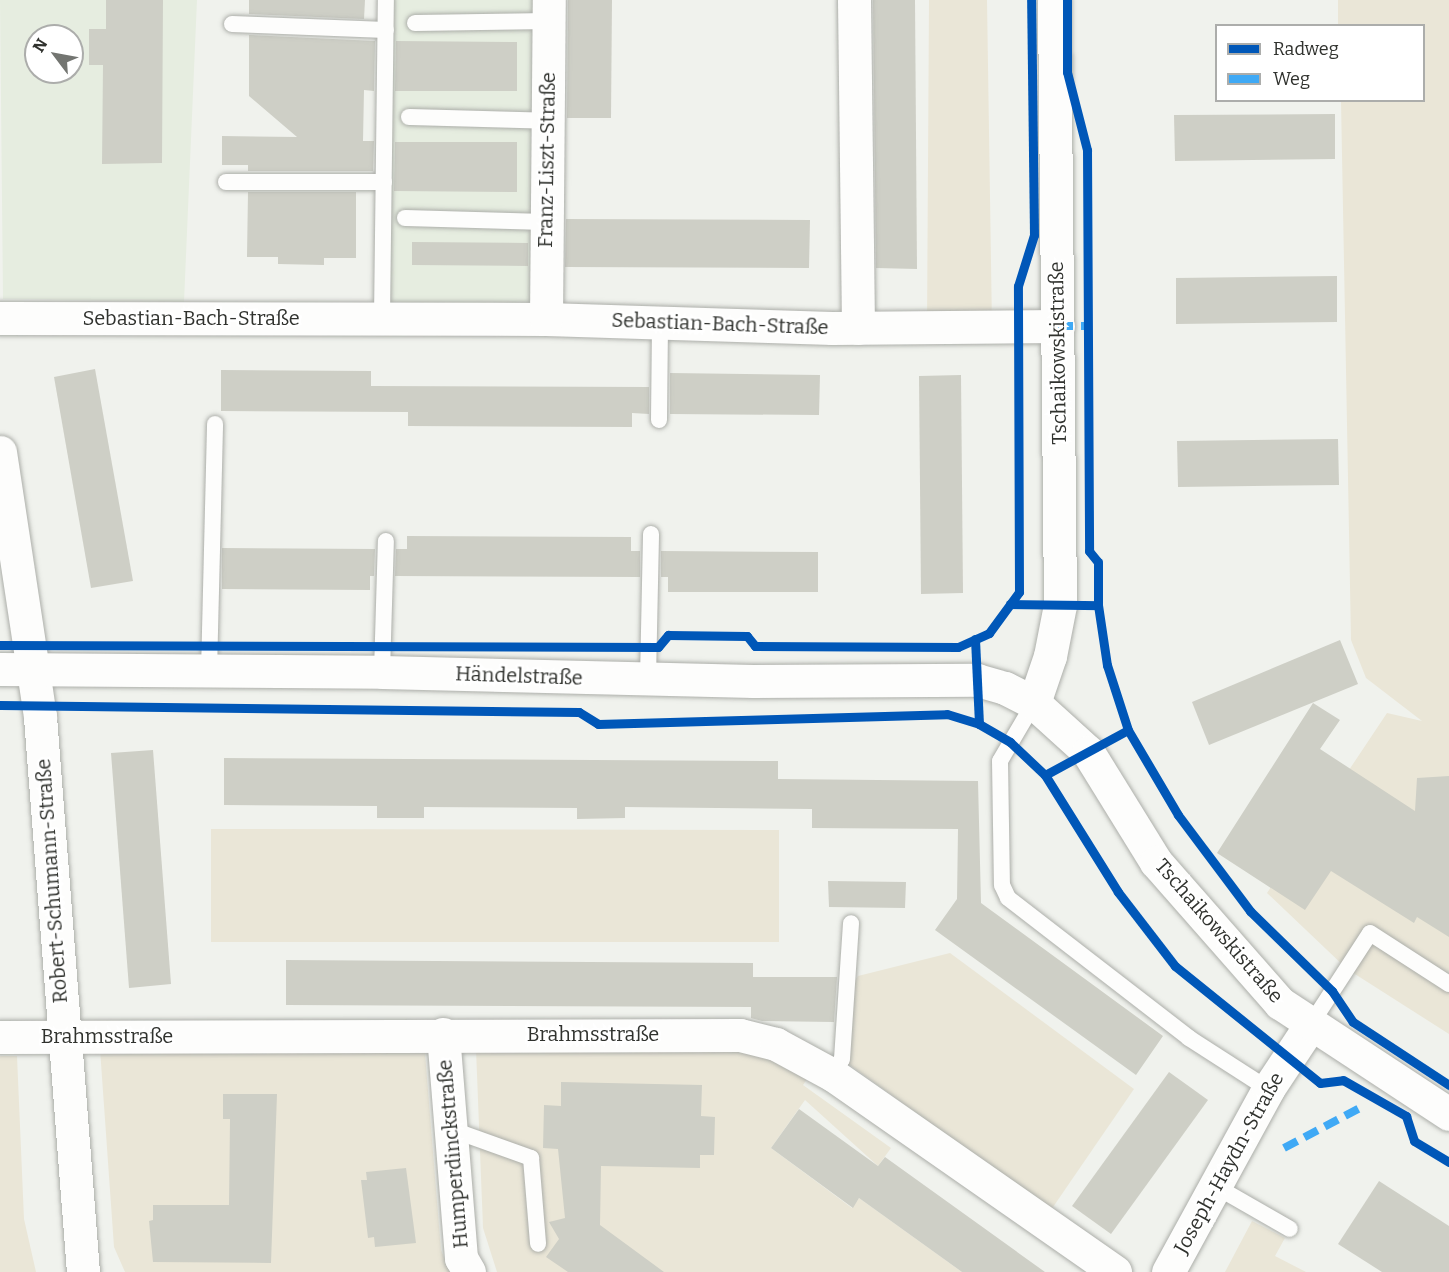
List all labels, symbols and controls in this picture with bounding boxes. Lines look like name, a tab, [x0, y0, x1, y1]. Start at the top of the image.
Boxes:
north arrow	[24, 24, 84, 84]
legend	[1215, 24, 1425, 102]
text: N	[29, 35, 51, 56]
text: Radweg	[1273, 38, 1339, 60]
text: Weg	[1273, 68, 1310, 90]
street label: Franz-Liszt-Straße	[533, 72, 561, 248]
street label: Tschaikowskistraße	[1044, 261, 1072, 445]
street label: Sebastian-Bach-Straße	[82, 306, 300, 330]
street label: Sebastian-Bach-Straße	[611, 308, 829, 340]
street label: Händelstraße	[455, 662, 583, 690]
street label: Robert-Schumann-Straße	[31, 758, 73, 1004]
street label: Tschaikowskistraße	[1150, 854, 1288, 1008]
street label: Brahmsstraße	[527, 1022, 659, 1046]
street label: Brahmsstraße	[41, 1024, 173, 1048]
street label: Humperdinckstraße	[433, 1059, 473, 1249]
street label: Joseph-Haydn-Straße	[1169, 1068, 1289, 1258]

